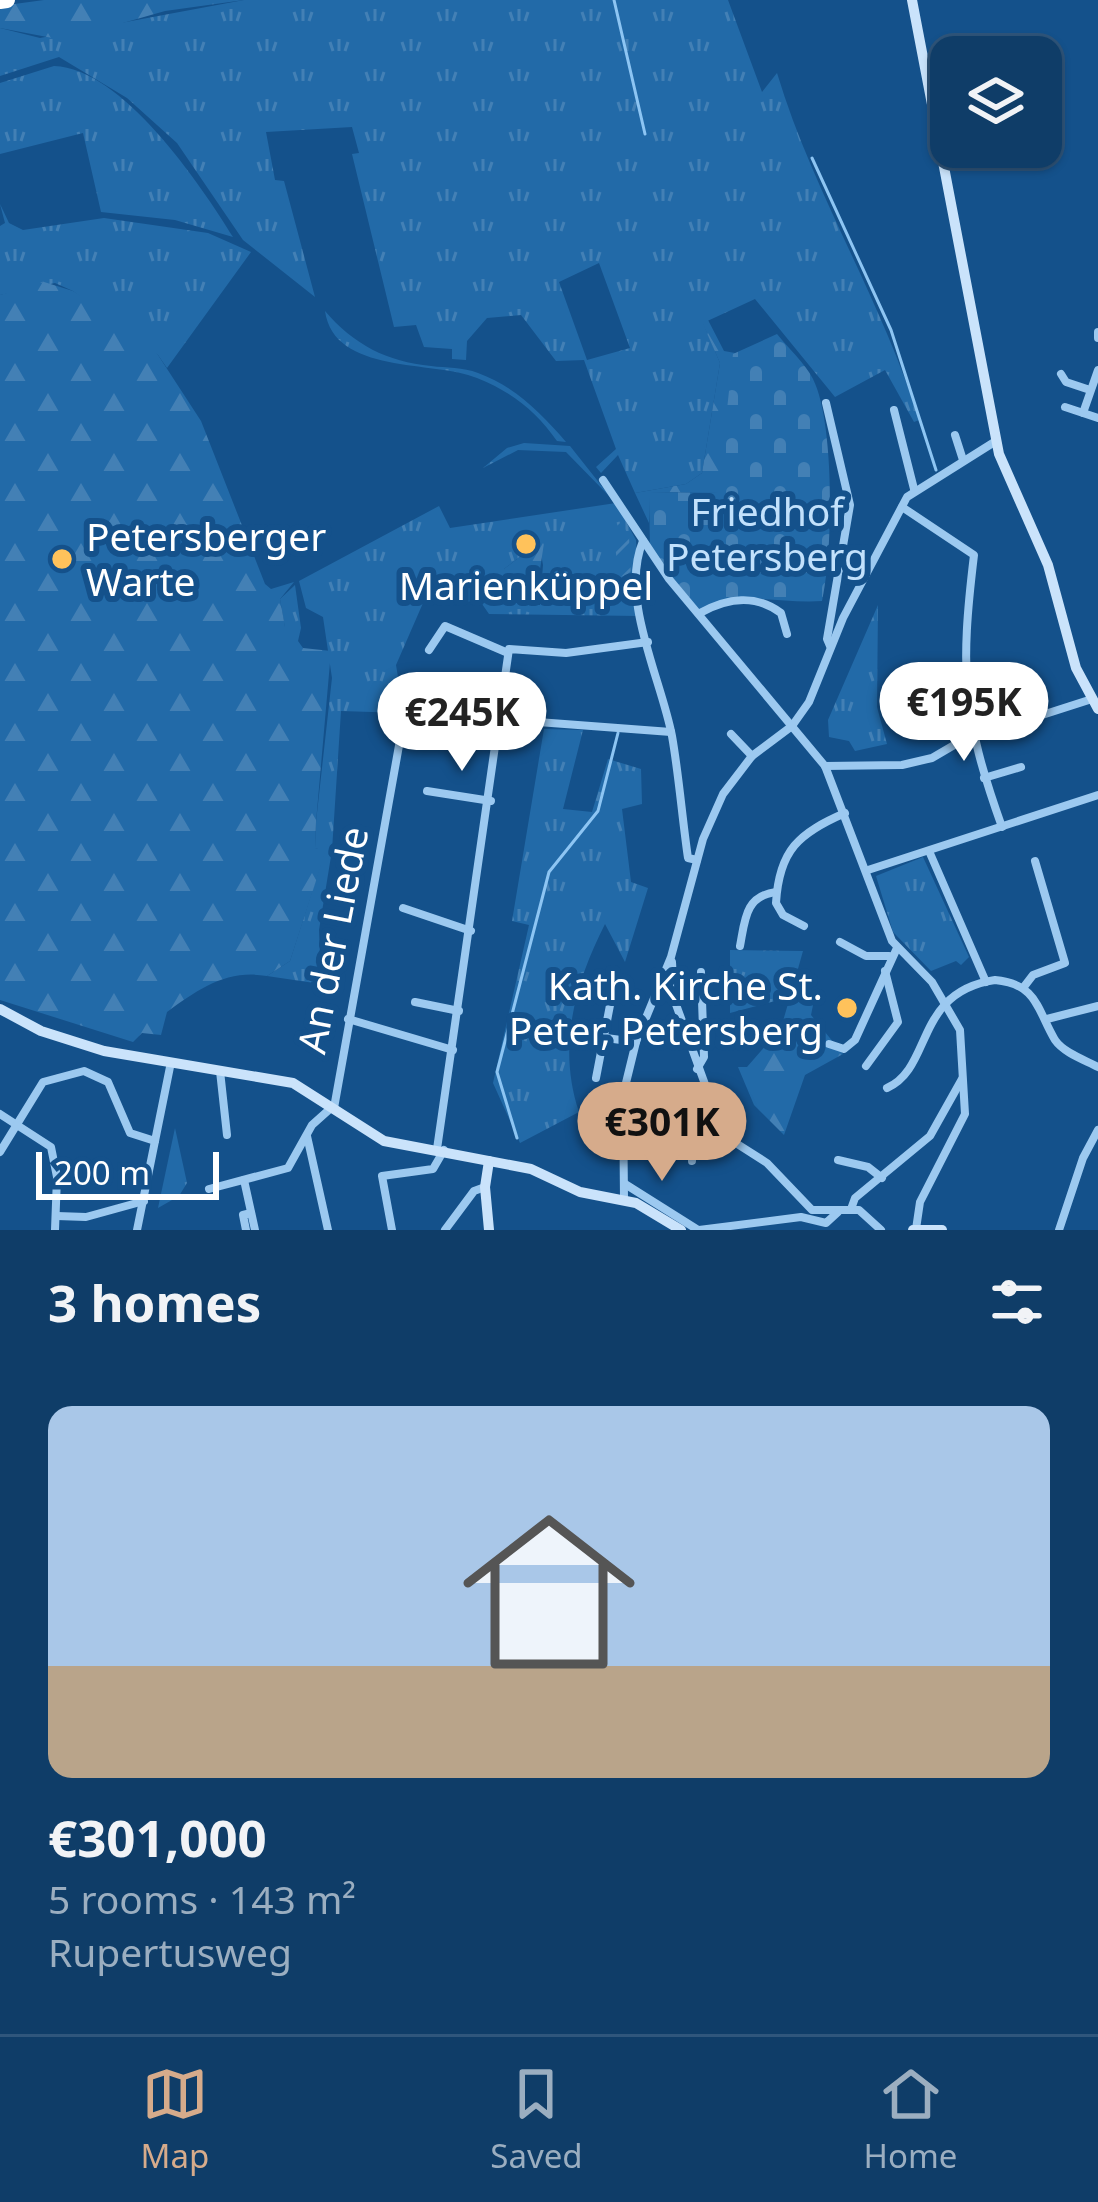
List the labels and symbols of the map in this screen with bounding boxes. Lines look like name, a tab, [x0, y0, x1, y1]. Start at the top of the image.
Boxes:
park label: Friedhof Petersberg	[666, 484, 868, 582]
place label: Petersberger Warte	[86, 509, 326, 607]
marker: Marienküppel	[513, 531, 539, 557]
marker: Petersberger Warte	[49, 546, 75, 572]
place label: Marienküppel	[399, 558, 653, 611]
pin: €195K	[880, 662, 1048, 764]
pin: €245K	[378, 672, 546, 774]
street label: An der Liede	[284, 822, 379, 1058]
place label: Kath. Kirche St. Peter, Petersberg	[509, 958, 823, 1056]
marker: Kath. Kirche St. Peter, Petersberg	[834, 995, 860, 1021]
pin: €301K	[578, 1082, 746, 1184]
scale bar	[36, 1146, 219, 1199]

